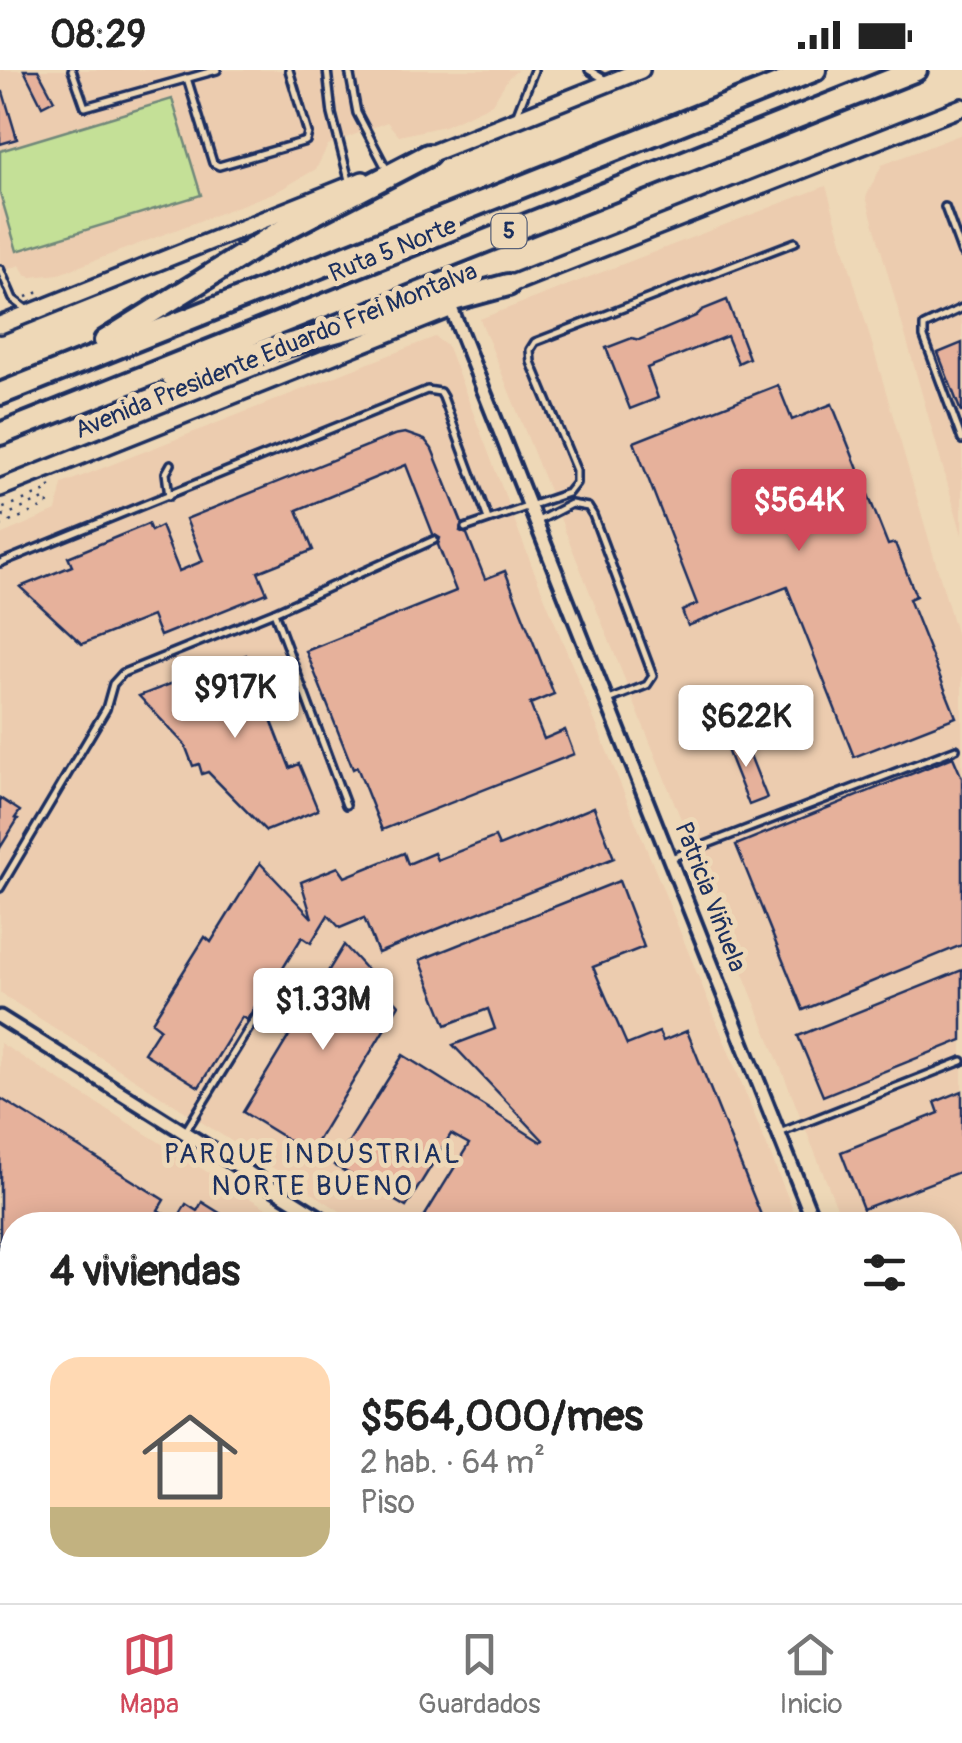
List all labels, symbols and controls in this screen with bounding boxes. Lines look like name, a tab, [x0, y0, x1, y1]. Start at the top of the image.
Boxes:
text: 08:29	[50, 11, 146, 59]
street label: Ruta 5 Norte	[325, 210, 462, 290]
road number: 5	[492, 214, 526, 248]
street label: Avenida Presidente Eduardo Frei Montalva	[70, 256, 482, 446]
pin: $564K	[729, 469, 869, 554]
text: $564K	[753, 481, 845, 521]
pin: $917K	[165, 656, 305, 741]
text: $917K	[194, 668, 276, 708]
pin: $622K	[676, 685, 816, 770]
text: $622K	[700, 697, 792, 737]
street label: Patricia Viñuela	[667, 818, 753, 976]
pin: $1.33M	[242, 968, 404, 1053]
text: $1.33M	[275, 980, 371, 1020]
district label: PARQUE INDUSTRIAL NORTE BUENO	[164, 1137, 462, 1204]
icon: filters	[857, 1245, 912, 1300]
text: 4 viviendas	[50, 1246, 240, 1298]
text: $564,000/mes	[360, 1391, 643, 1443]
icon: home	[130, 1397, 250, 1517]
text: 2 hab. · 64 m²	[360, 1443, 545, 1483]
text: Piso	[360, 1483, 415, 1523]
tab: Mapa	[120, 1627, 179, 1722]
tab: Guardados	[418, 1627, 540, 1722]
tab: Inicio	[779, 1627, 842, 1722]

